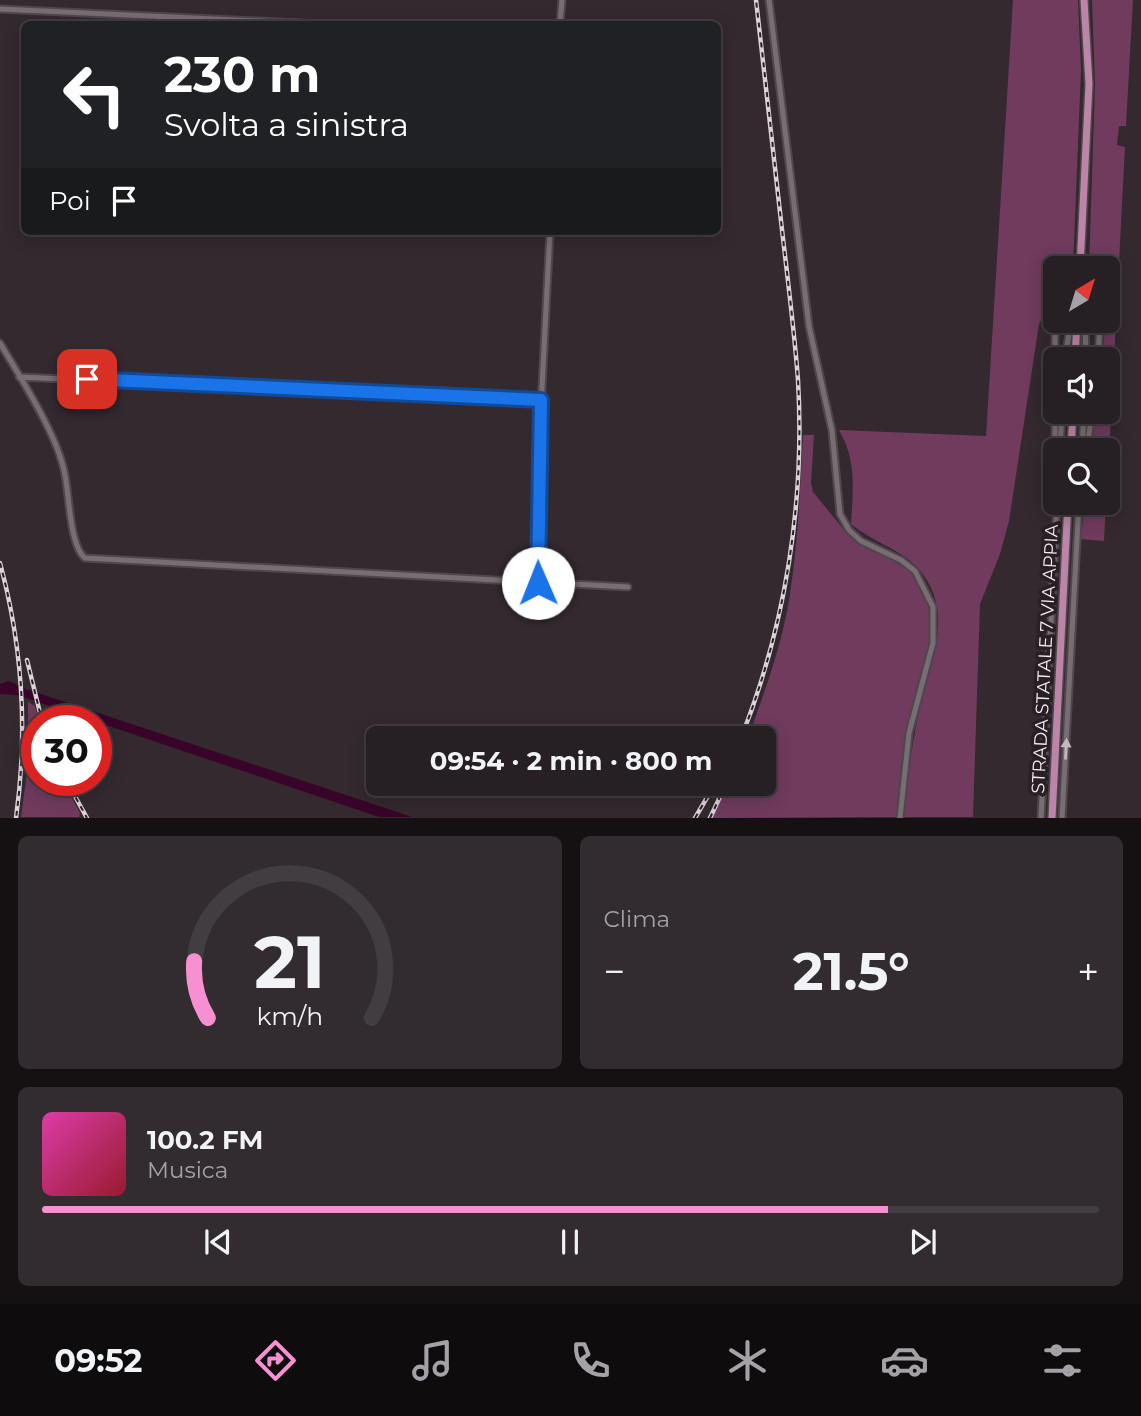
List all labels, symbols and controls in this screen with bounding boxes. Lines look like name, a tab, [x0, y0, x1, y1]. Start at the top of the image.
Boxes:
text: 230 m	[164, 45, 320, 104]
icon: left	[49, 49, 140, 140]
text: Svolta a sinistra	[164, 105, 409, 144]
icon: arrive	[105, 182, 143, 220]
text: Poi	[49, 185, 91, 217]
north arrow	[1043, 256, 1120, 332]
map controls	[1043, 256, 1120, 515]
button: sound	[1043, 347, 1120, 424]
pin	[57, 349, 117, 409]
icon: arrive	[68, 360, 106, 398]
button: search	[1043, 438, 1120, 515]
street label: STRADA STATALE 7 VIA APPIA	[1027, 524, 1063, 794]
position arrow	[501, 546, 575, 620]
speed limit sign: 30	[21, 705, 112, 796]
one-way arrow	[1060, 738, 1071, 760]
text: 09:54 · 2 min · 800 m	[430, 745, 712, 777]
text: Clima	[604, 905, 670, 933]
text: 21	[254, 919, 326, 1007]
text: 21.5°	[793, 940, 910, 1003]
text: −	[604, 948, 625, 995]
text: +	[1077, 948, 1099, 995]
text: km/h	[256, 1001, 323, 1031]
text: 100.2 FM	[147, 1124, 263, 1156]
text: Musica	[147, 1156, 228, 1184]
icon: previous	[199, 1223, 237, 1261]
icon: pause	[551, 1223, 589, 1261]
icon: next	[904, 1223, 942, 1261]
icon: directions	[251, 1336, 300, 1385]
icon: music	[408, 1336, 457, 1385]
icon: phone	[566, 1336, 615, 1385]
icon: climate	[723, 1336, 772, 1385]
icon: car	[880, 1336, 929, 1385]
icon: filters	[1038, 1336, 1087, 1385]
text: 09:52	[54, 1341, 142, 1380]

